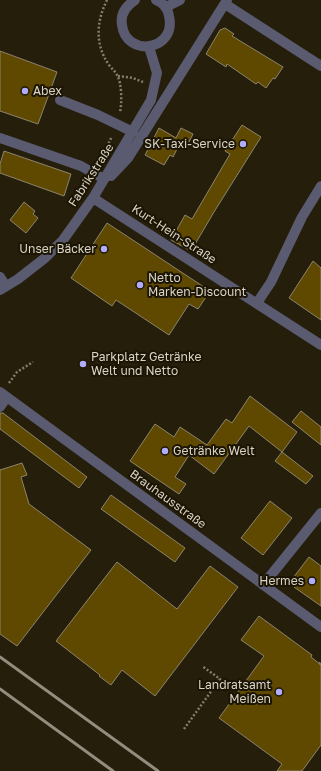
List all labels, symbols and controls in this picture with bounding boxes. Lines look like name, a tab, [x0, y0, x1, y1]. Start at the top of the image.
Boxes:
place label: Abex	[33, 83, 62, 98]
marker: Abex	[20, 86, 30, 96]
place label: SK-Taxi-Service	[144, 136, 235, 151]
marker: SK-Taxi-Service	[238, 139, 248, 149]
street label: Fabrikstraße	[65, 140, 117, 209]
street label: Kurt-Hein-Straße	[129, 201, 220, 267]
place label: Unser Bäcker	[19, 241, 96, 256]
marker: Unser Bäcker	[99, 244, 109, 254]
place label: Netto Marken-Discount	[148, 270, 246, 299]
marker: Netto Marken-Discount	[135, 280, 145, 290]
place label: Parkplatz Getränke Welt und Netto	[91, 349, 202, 378]
marker: Parkplatz Getränke Welt und Netto	[78, 359, 88, 369]
place label: Getränke Welt	[173, 443, 255, 458]
marker: Getränke Welt	[160, 446, 170, 456]
street label: Brauhausstraße	[127, 466, 209, 531]
place label: Hermes	[259, 573, 304, 588]
marker: Hermes	[307, 576, 317, 586]
place label: Landratsamt Meißen	[198, 677, 271, 706]
marker: Landratsamt Meißen	[274, 687, 284, 697]

